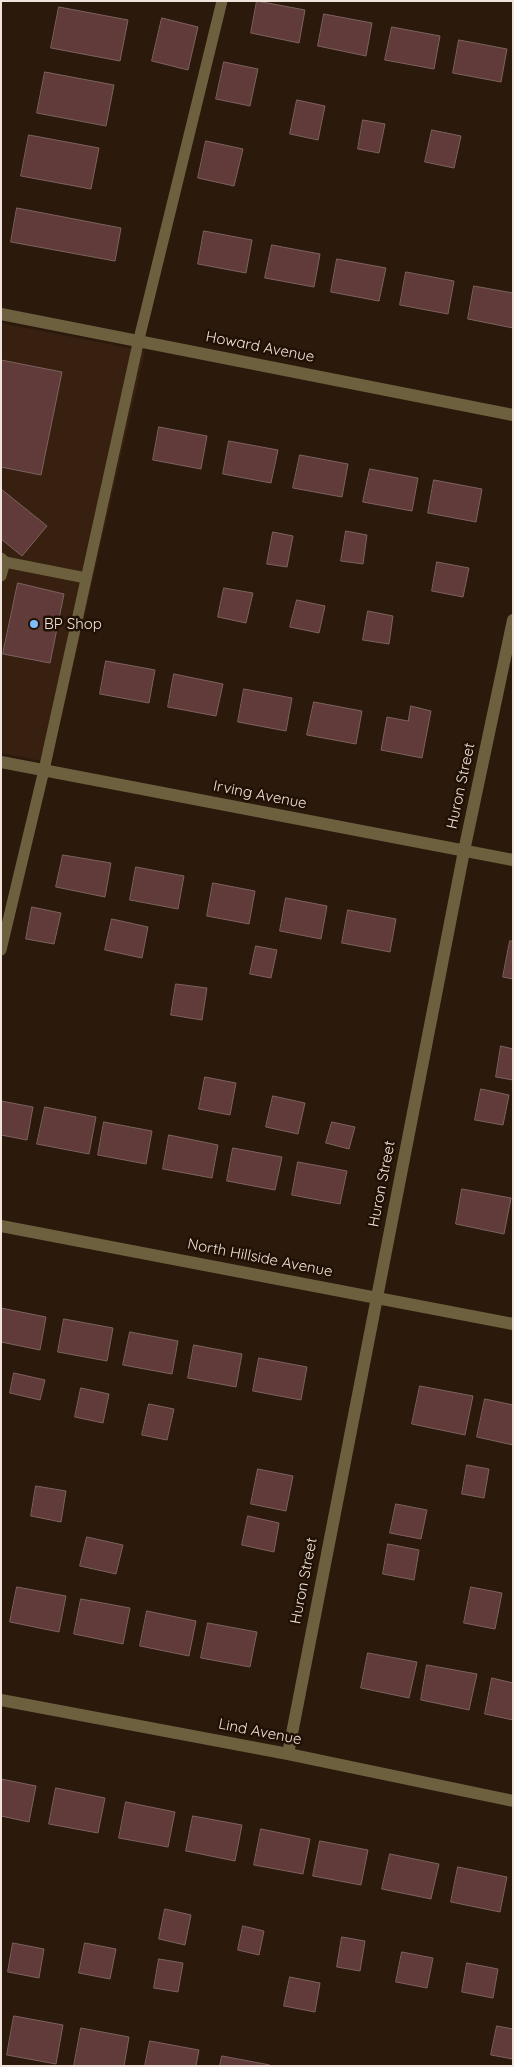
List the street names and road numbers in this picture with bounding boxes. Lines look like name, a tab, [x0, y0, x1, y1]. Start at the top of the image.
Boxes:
street label: Howard Avenue	[204, 328, 316, 366]
street label: Huron Street	[443, 741, 479, 831]
street label: Irving Avenue	[212, 777, 308, 813]
street label: Huron Street	[365, 1139, 399, 1229]
street label: North Hillside Avenue	[186, 1235, 334, 1281]
street label: Huron Street	[287, 1536, 321, 1626]
street label: Lind Avenue	[217, 1715, 303, 1749]

